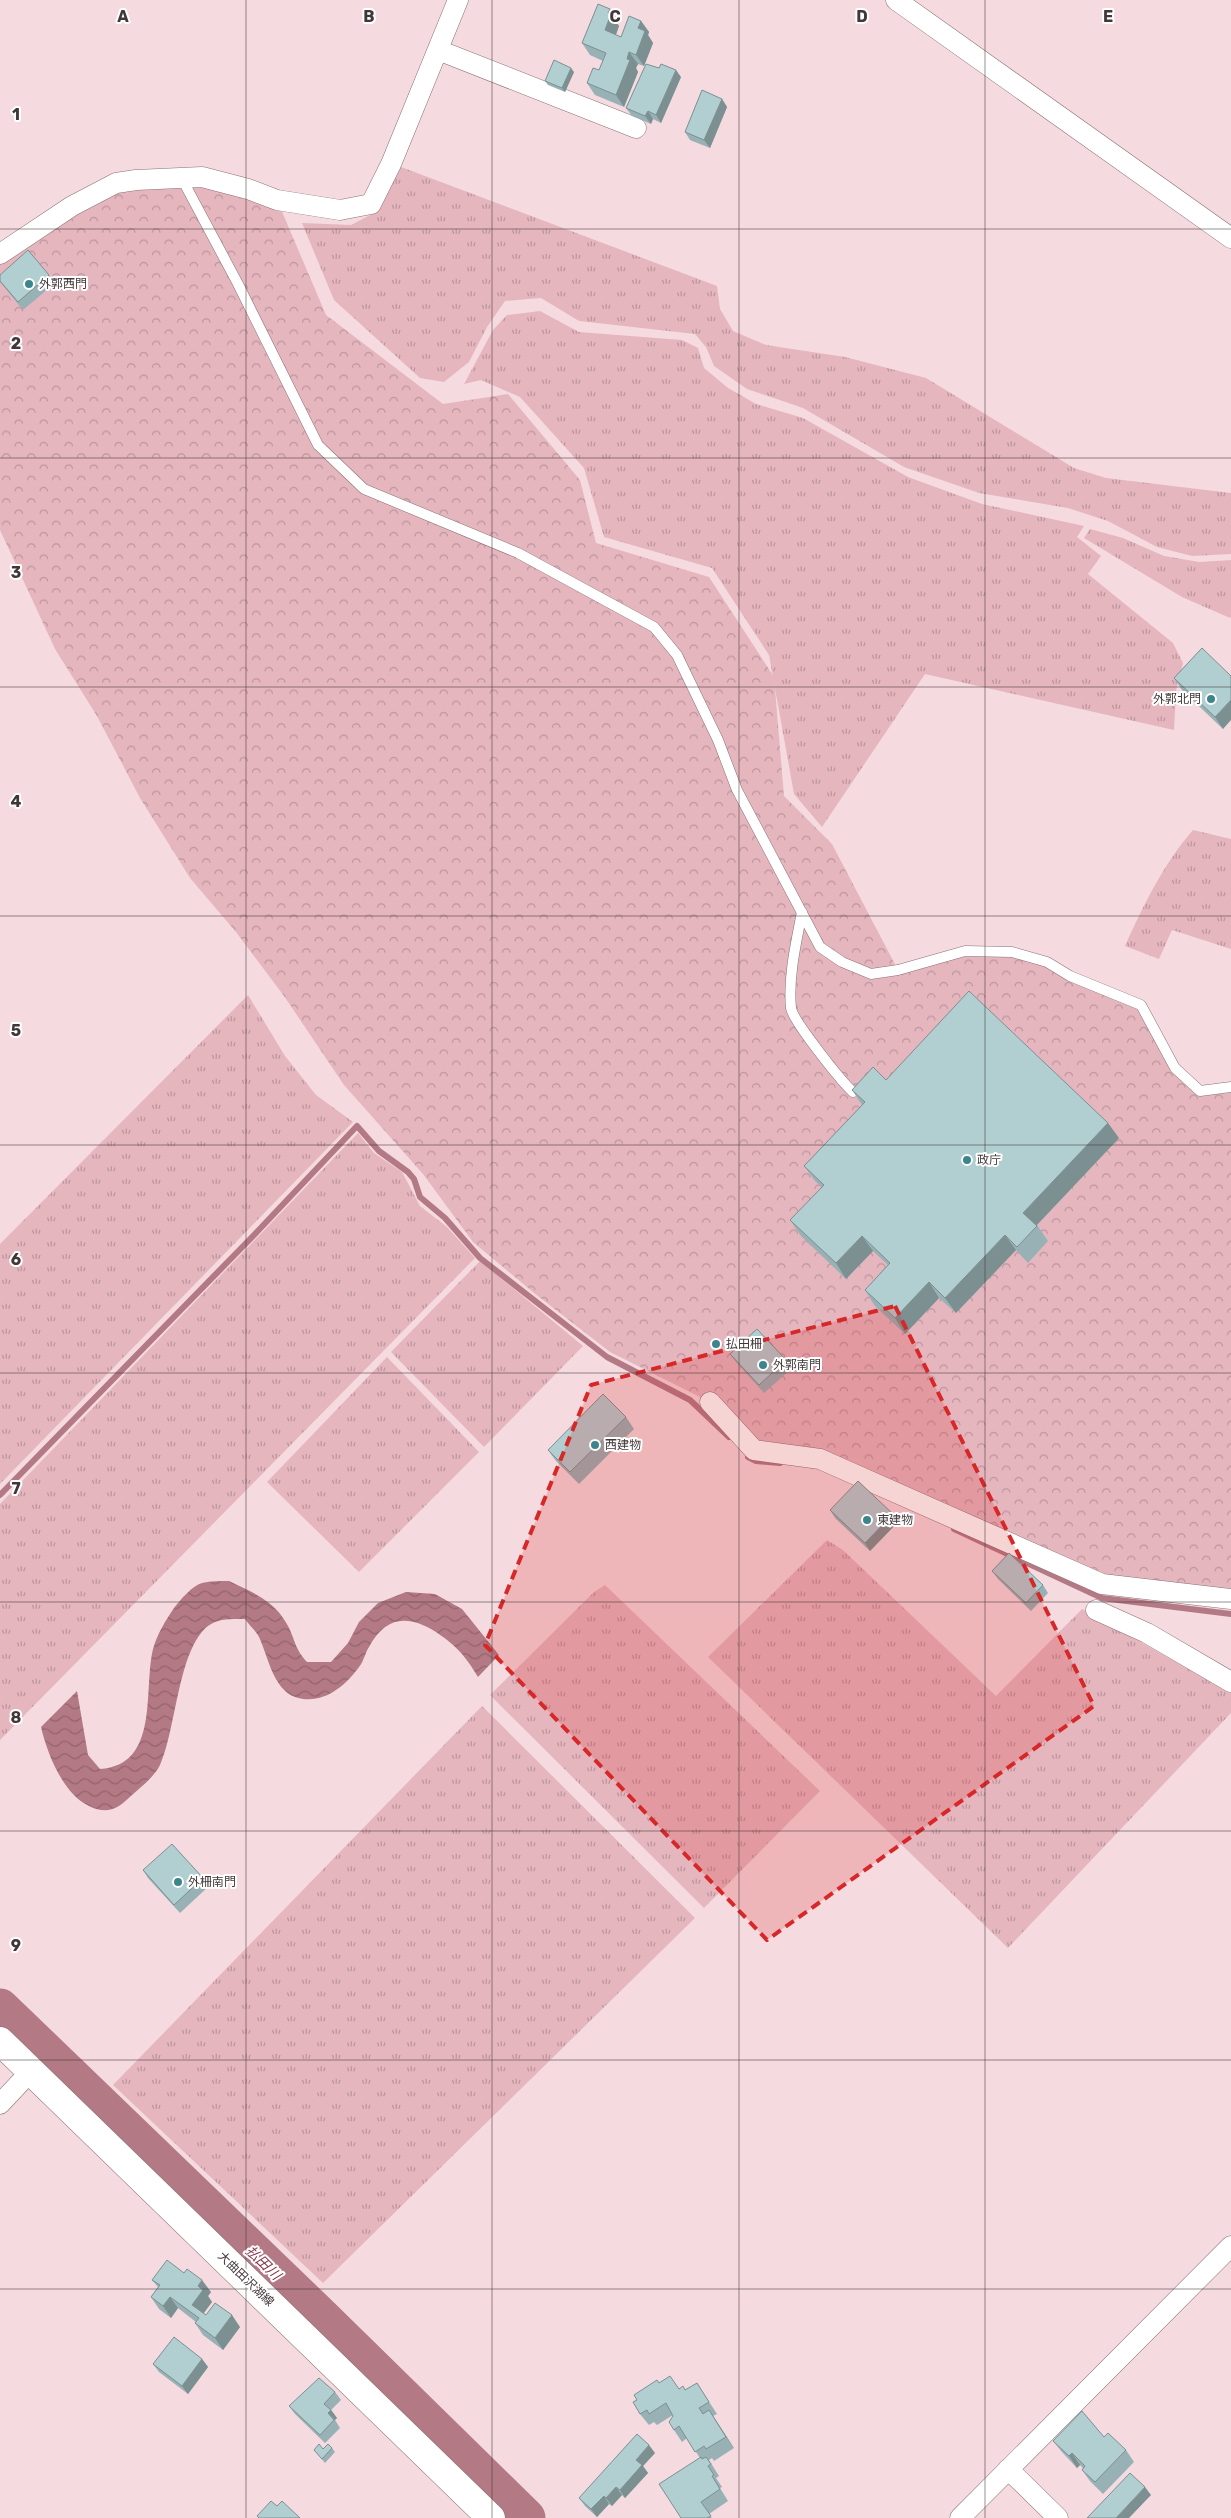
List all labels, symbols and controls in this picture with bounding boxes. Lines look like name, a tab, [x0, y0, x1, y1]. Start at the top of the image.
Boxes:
text: A	[117, 7, 129, 26]
text: B	[363, 7, 375, 26]
text: C	[609, 7, 621, 26]
text: D	[856, 7, 868, 26]
text: E	[1103, 7, 1113, 26]
text: 1	[12, 105, 20, 124]
place label: 外郭西門	[39, 277, 87, 291]
marker: 外郭西門	[23, 278, 35, 290]
text: 2	[11, 334, 21, 353]
text: 3	[11, 563, 21, 582]
place label: 外郭北門	[1153, 692, 1201, 706]
marker: 外郭北門	[1205, 693, 1217, 705]
text: 4	[11, 792, 22, 811]
text: 5	[11, 1021, 21, 1040]
place label: 政庁	[977, 1153, 1001, 1167]
marker: 政庁	[961, 1154, 973, 1166]
text: 6	[11, 1250, 21, 1269]
place label: 払田柵	[726, 1337, 762, 1351]
marker: 払田柵	[710, 1338, 722, 1350]
place label: 外郭南門	[773, 1358, 821, 1372]
marker: 外郭南門	[757, 1359, 769, 1371]
place label: 西建物	[605, 1438, 641, 1452]
marker: 西建物	[589, 1439, 601, 1451]
text: 7	[11, 1479, 21, 1498]
place label: 東建物	[877, 1513, 913, 1527]
marker: 東建物	[861, 1514, 873, 1526]
text: 8	[11, 1708, 22, 1727]
place label: 外柵南門	[188, 1875, 236, 1889]
marker: 外柵南門	[172, 1876, 184, 1888]
text: 9	[11, 1936, 21, 1955]
water label: 払田川	[242, 2242, 285, 2285]
street label: 大曲田沢湖線	[215, 2249, 277, 2309]

